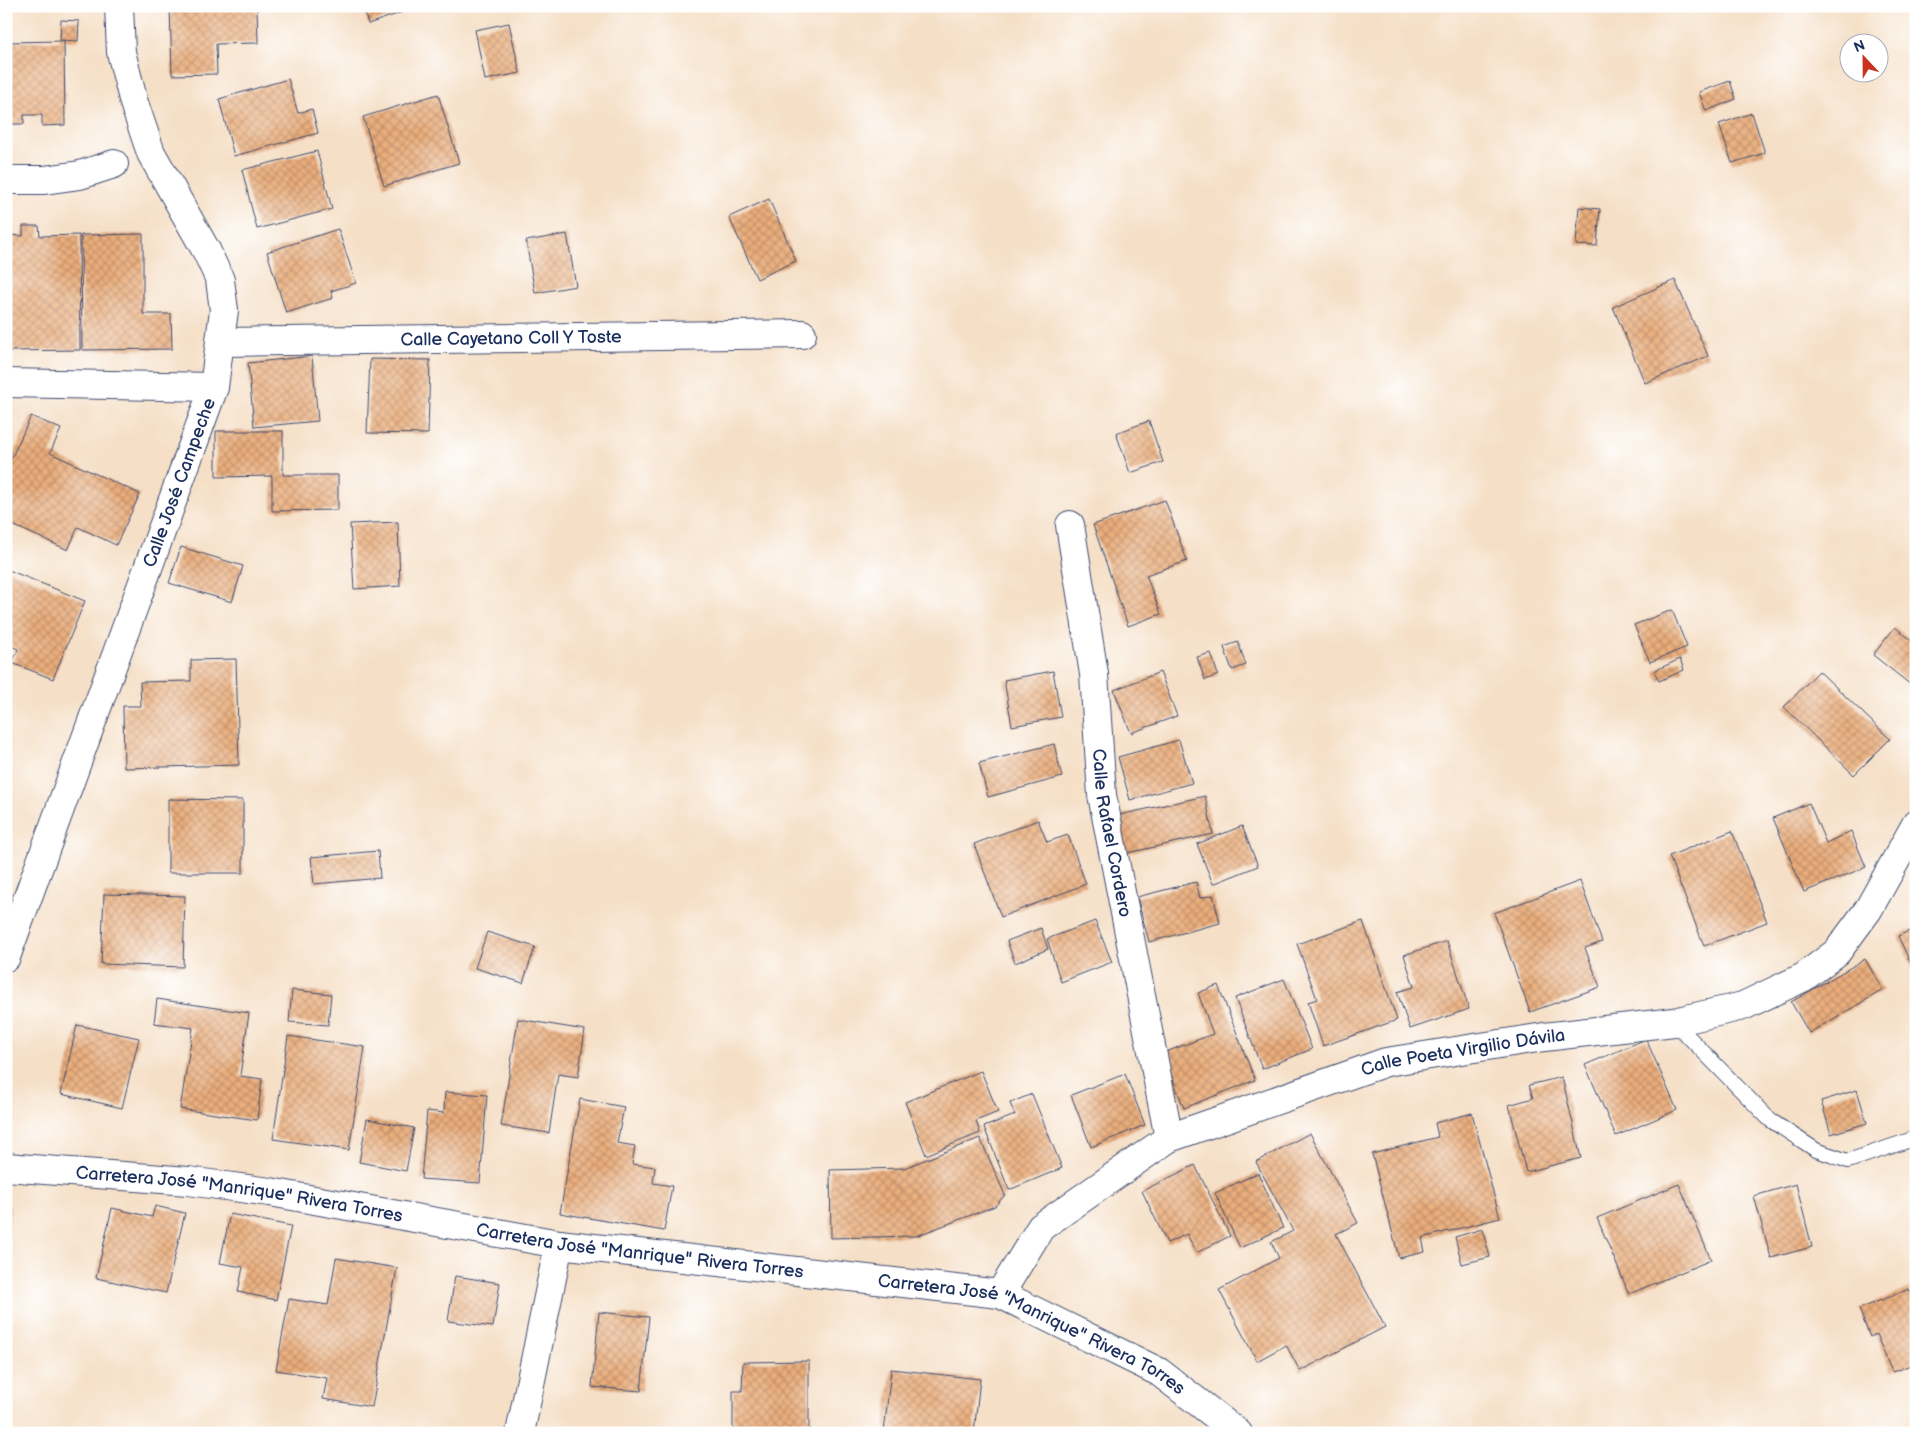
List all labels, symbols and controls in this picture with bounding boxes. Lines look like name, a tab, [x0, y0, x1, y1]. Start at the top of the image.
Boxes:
north arrow	[1840, 32, 1890, 82]
text: N	[1851, 37, 1867, 56]
street label: Calle Cayetano Coll Y Toste	[400, 326, 622, 351]
street label: Calle José Campeche	[139, 395, 220, 570]
street label: Calle Rafael Cordero	[1088, 748, 1136, 919]
street label: Calle Poeta Virgilio Dávila	[1358, 1025, 1566, 1081]
street label: Carretera José "Manrique" Rivera Torres	[75, 1162, 404, 1227]
street label: Carretera José "Manrique" Rivera Torres	[474, 1219, 805, 1283]
street label: Carretera José "Manrique" Rivera Torres	[877, 1270, 1189, 1399]

